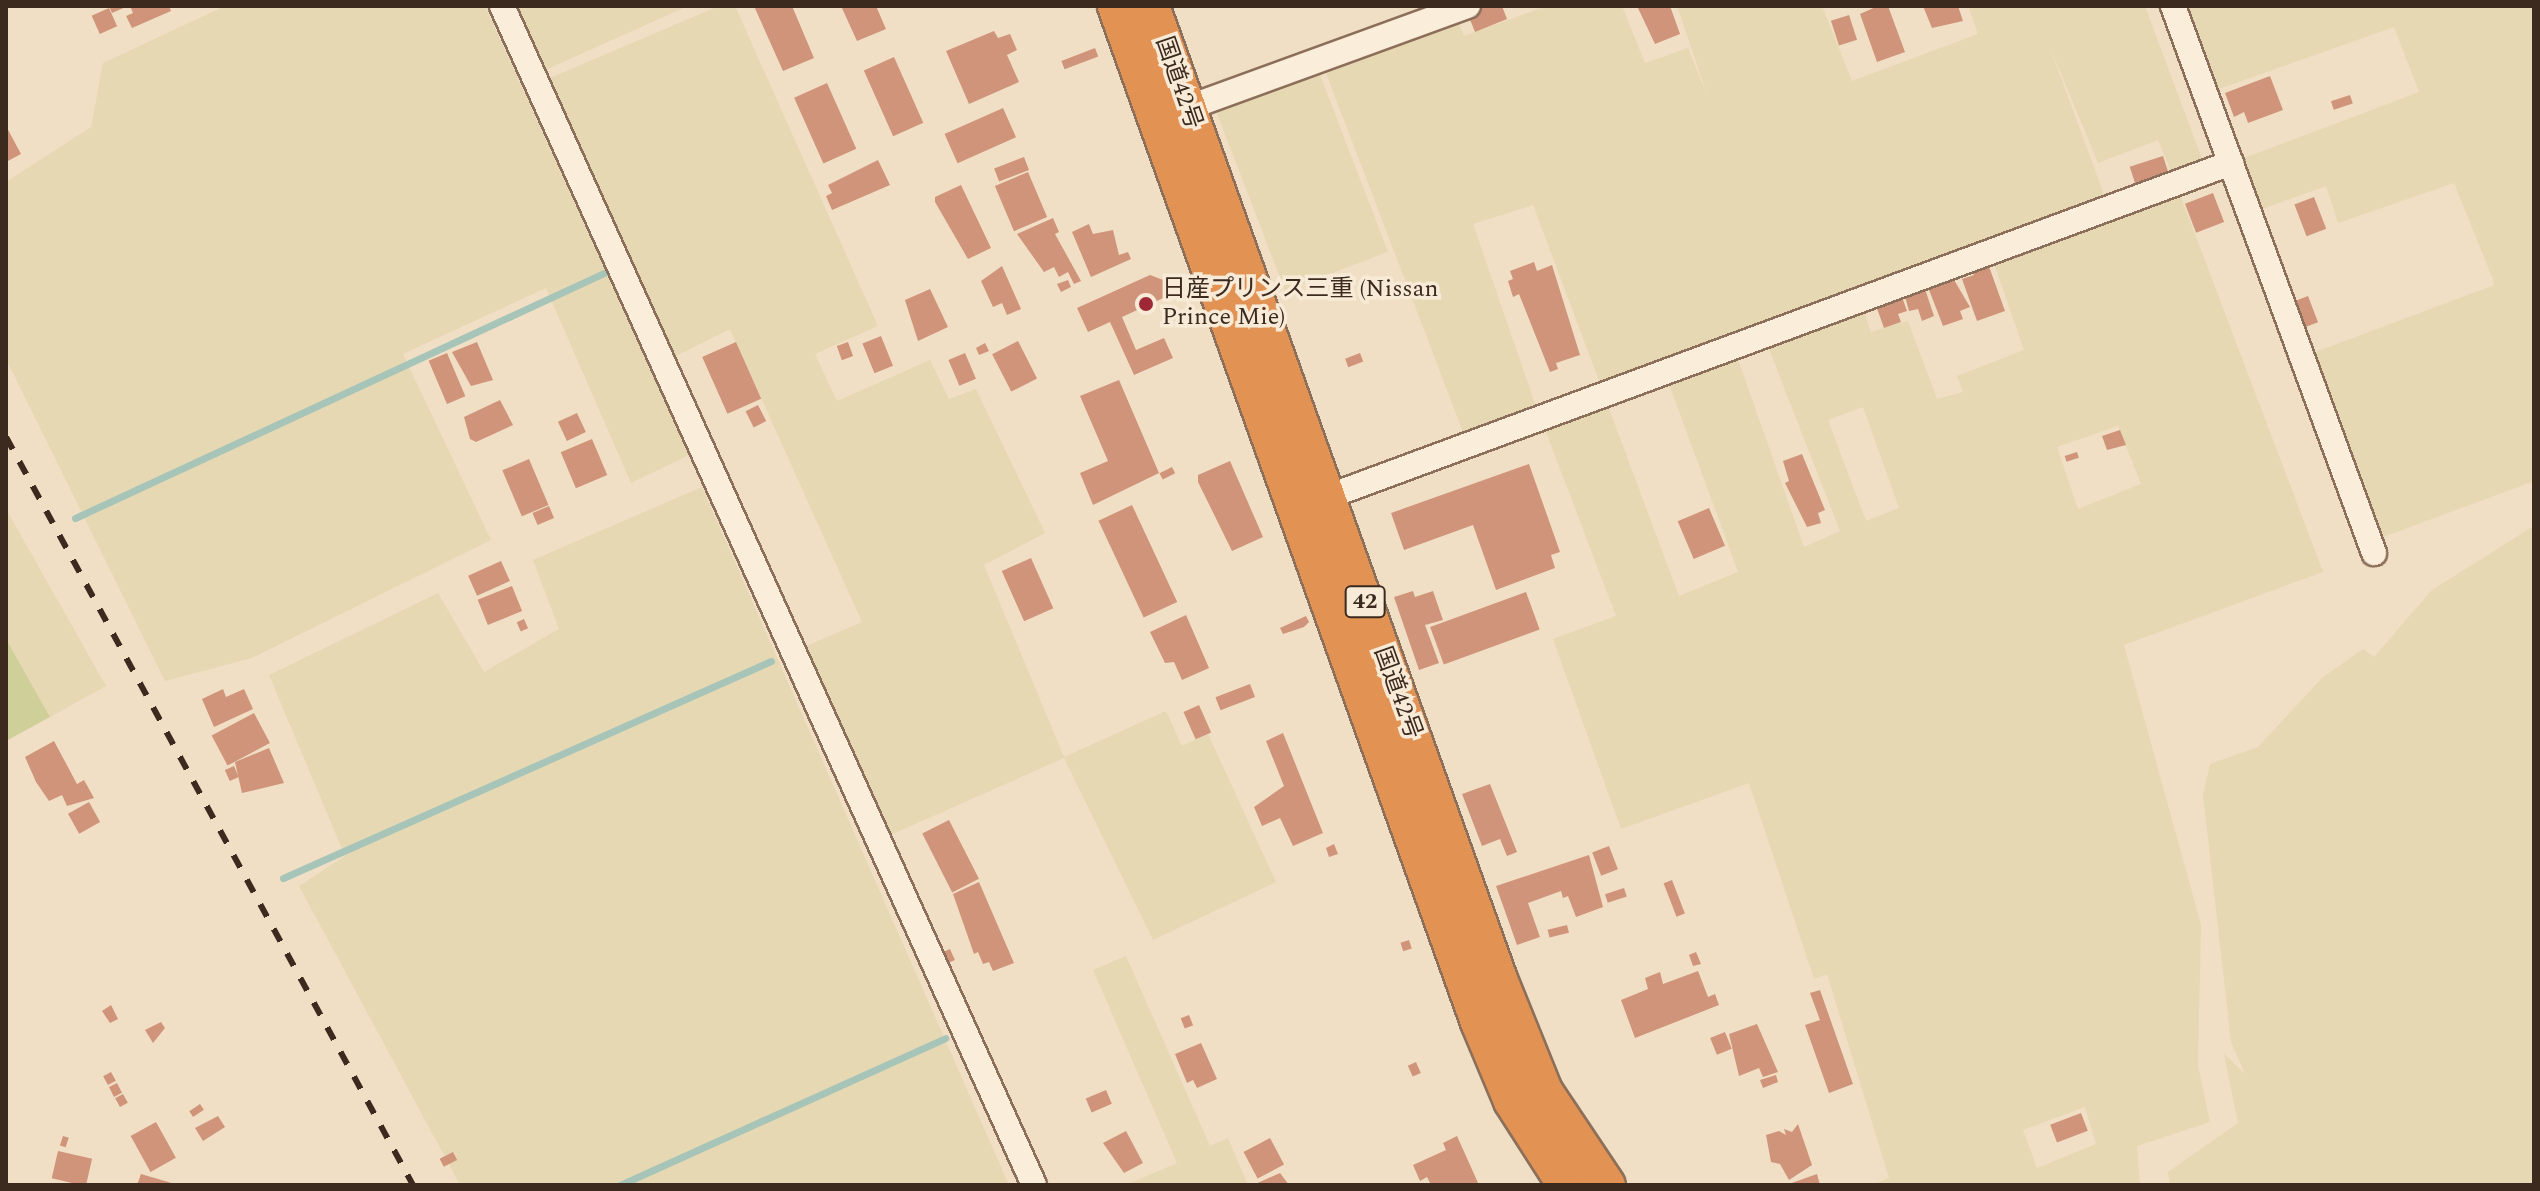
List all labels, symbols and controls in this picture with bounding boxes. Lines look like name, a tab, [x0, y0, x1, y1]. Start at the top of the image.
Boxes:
street label: 国道42号	[1149, 33, 1207, 133]
place label: 日産プリンス三重 (Nissan Prince Mie)	[1162, 276, 1439, 332]
marker: 日産プリンス三重 (Nissan Prince Mie)	[1137, 295, 1155, 313]
road number: 42	[1343, 584, 1387, 620]
street label: 国道42号	[1367, 643, 1427, 743]

